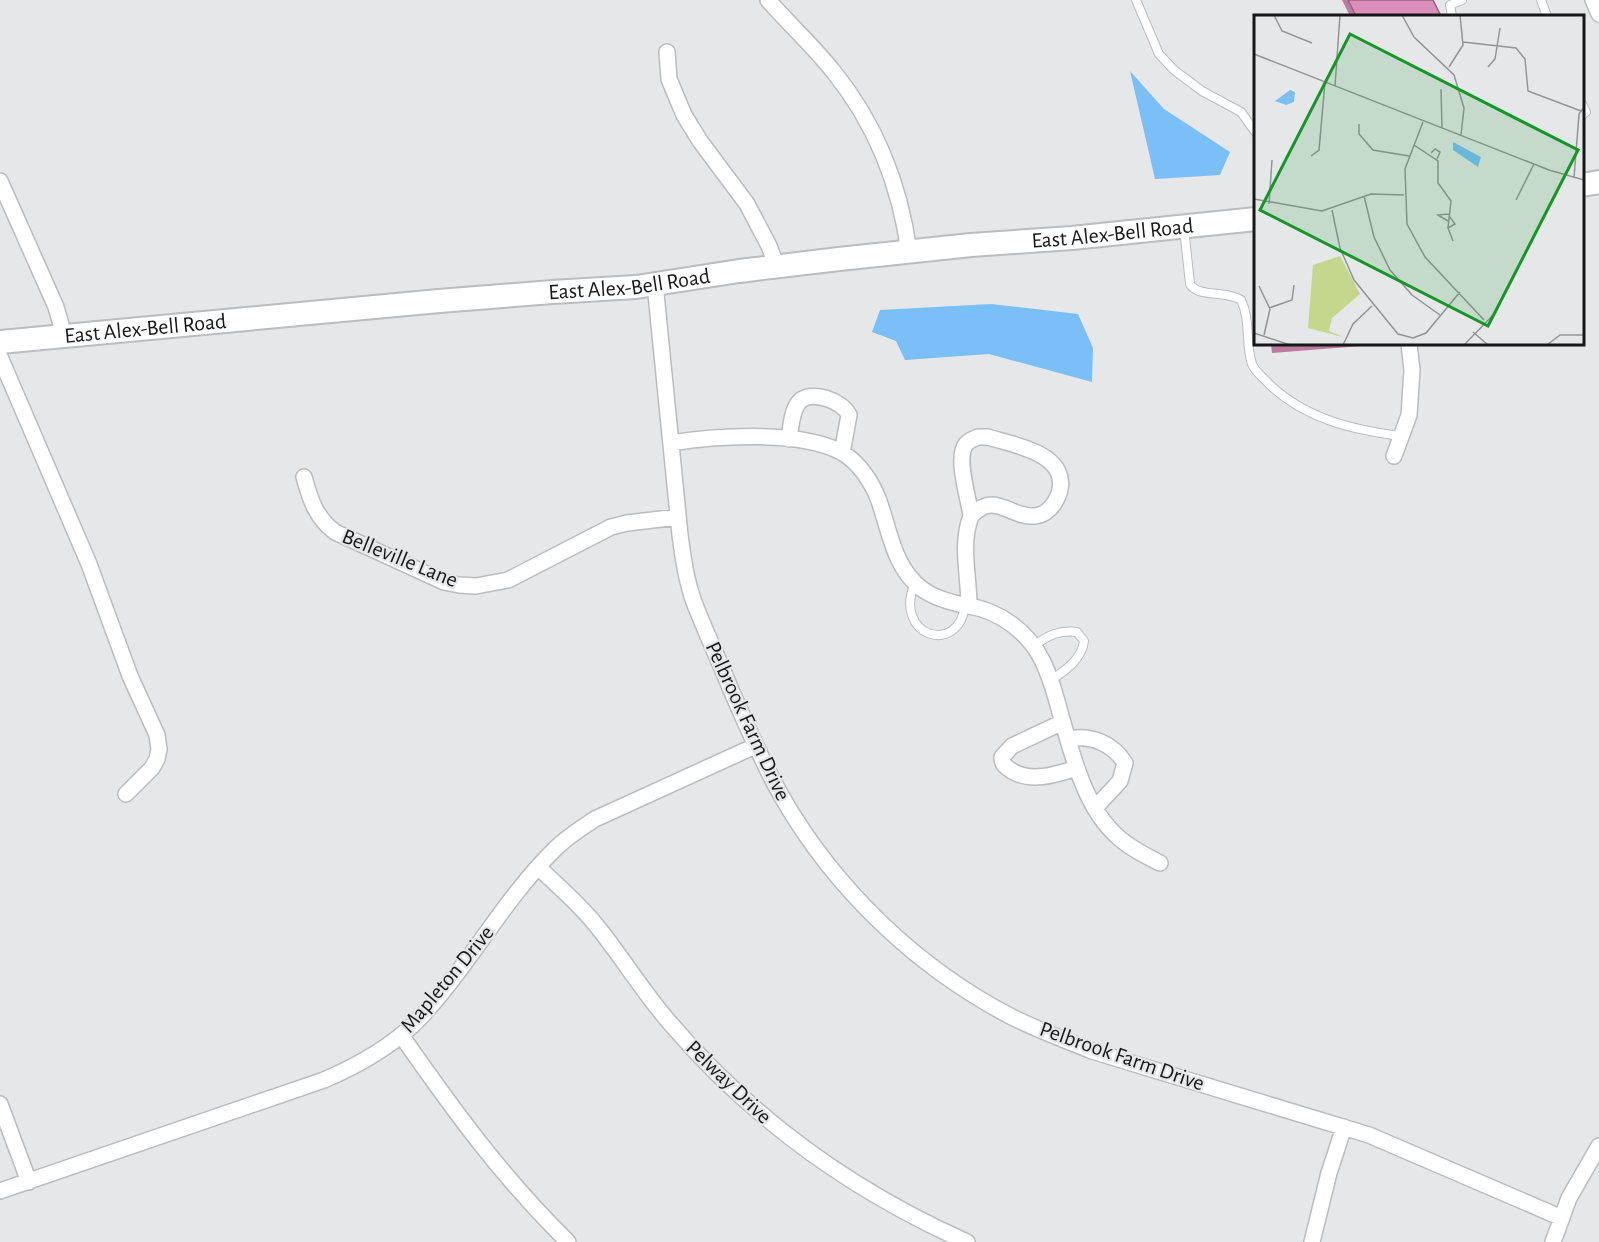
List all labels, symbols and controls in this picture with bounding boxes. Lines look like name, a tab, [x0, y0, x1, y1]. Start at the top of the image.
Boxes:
inset map	[1254, 15, 1584, 345]
street label: East Alex-Bell Road	[1031, 215, 1194, 252]
street label: East Alex-Bell Road	[548, 265, 712, 303]
street label: East Alex-Bell Road	[63, 310, 227, 347]
street label: Belleville Lane	[339, 525, 461, 591]
street label: Pelbrook Farm Drive	[702, 638, 794, 804]
street label: Mapleton Drive	[396, 921, 498, 1037]
street label: Pelbrook Farm Drive	[1037, 1018, 1207, 1094]
street label: Pelway Drive	[682, 1036, 776, 1128]

